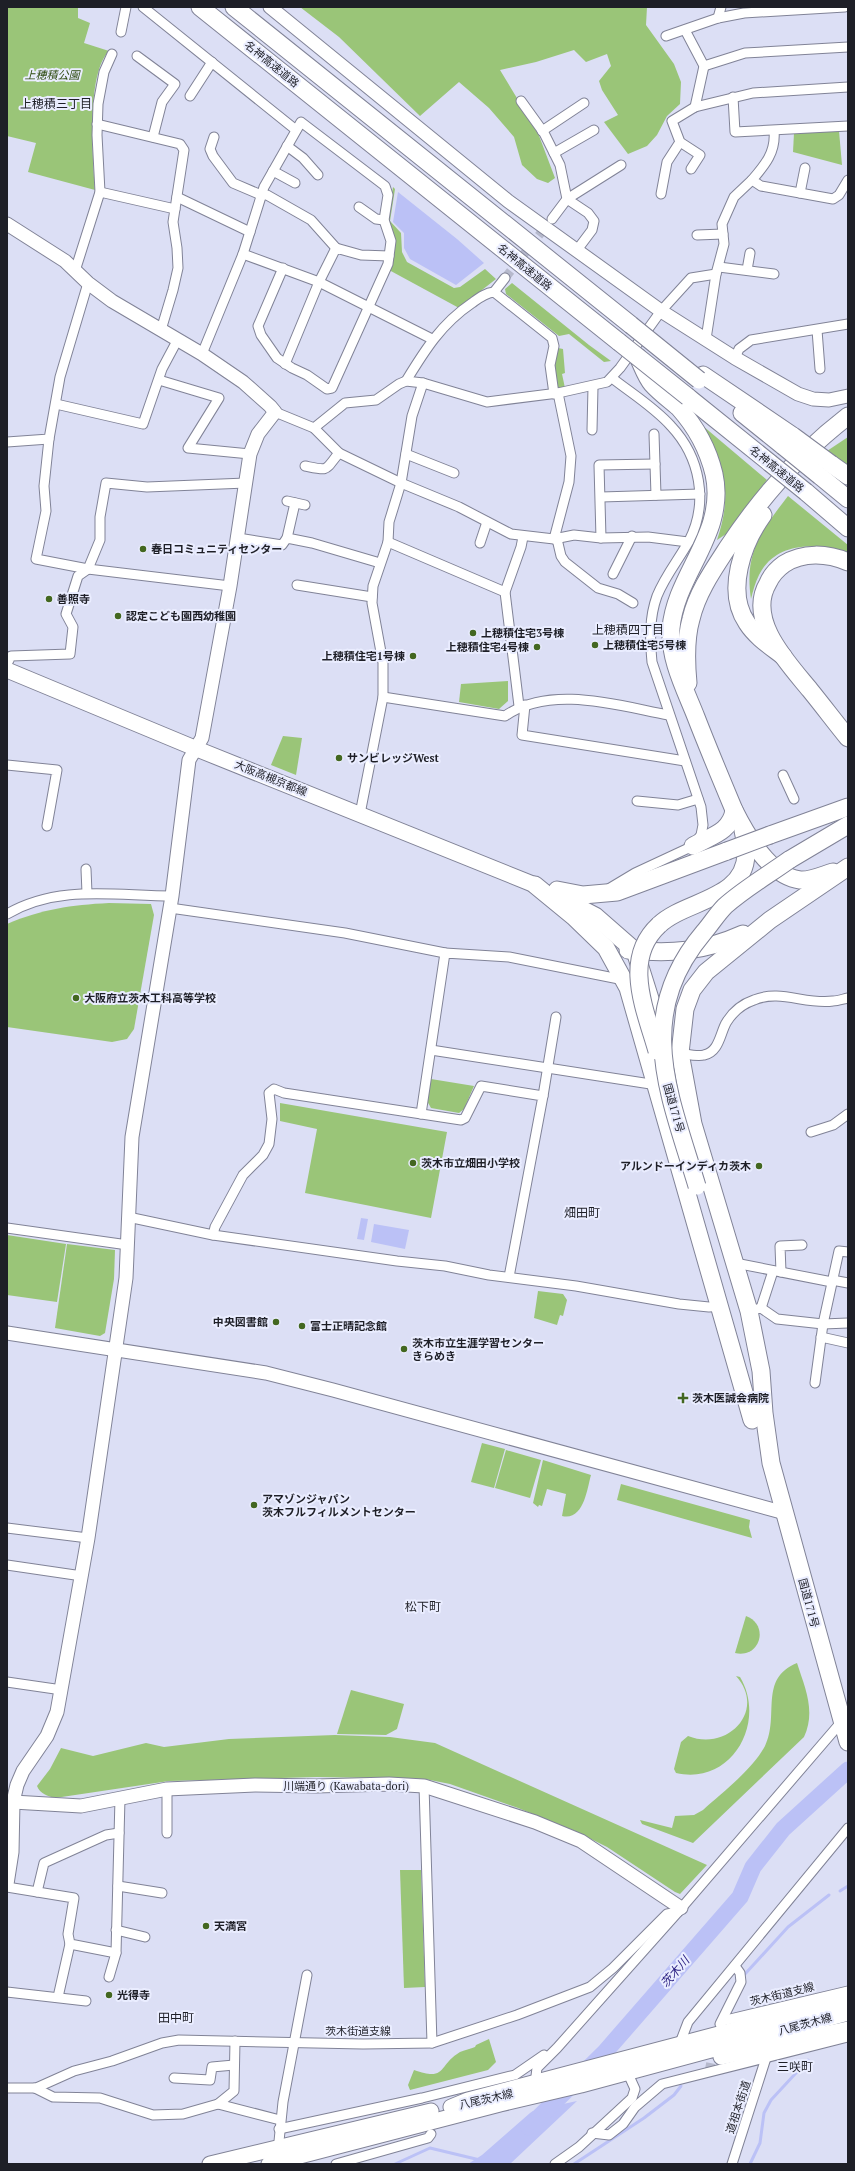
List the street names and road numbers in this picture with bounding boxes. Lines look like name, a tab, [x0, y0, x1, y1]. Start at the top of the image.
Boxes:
street label: 名神高速道路	[242, 38, 302, 90]
street label: 名神高速道路	[495, 241, 555, 293]
street label: 名神高速道路	[747, 443, 807, 495]
street label: 大阪高槻京都線	[233, 757, 309, 799]
street label: 国道171号	[660, 1082, 688, 1134]
street label: 国道171号	[796, 1577, 822, 1629]
street label: 川端通り (Kawabata-dori)	[283, 1779, 409, 1793]
street label: 茨木街道支線	[748, 1979, 816, 2009]
street label: 八尾茨木線	[777, 2010, 833, 2038]
street label: 茨木街道支線	[325, 2024, 391, 2038]
street label: 道祖本街道	[723, 2079, 753, 2135]
street label: 八尾茨木線	[458, 2086, 514, 2112]

